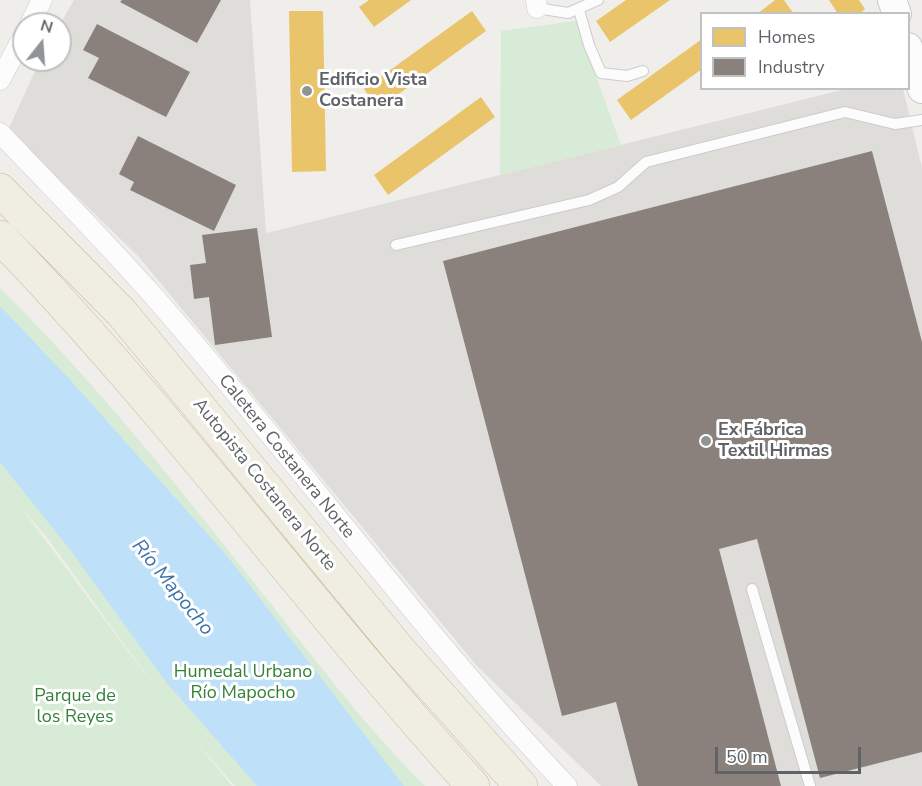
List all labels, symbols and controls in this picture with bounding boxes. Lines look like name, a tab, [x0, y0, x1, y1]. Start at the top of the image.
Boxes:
north arrow	[12, 12, 72, 72]
legend	[700, 12, 910, 90]
text: N	[38, 14, 56, 39]
text: Homes	[758, 25, 815, 49]
text: Industry	[758, 55, 825, 79]
place label: Edificio Vista Costanera	[319, 70, 427, 112]
marker: Edificio Vista Costanera	[300, 84, 314, 98]
street label: Caletera Costanera Norte	[213, 371, 359, 543]
street label: Autopista Costanera Norte	[188, 395, 340, 575]
place label: Ex Fábrica Textil Hirmas	[718, 420, 829, 462]
marker: Ex Fábrica Textil Hirmas	[699, 434, 713, 448]
water label: Río Mapocho	[126, 535, 218, 641]
park label: Humedal Urbano Río Mapocho	[174, 662, 312, 704]
park label: Parque de los Reyes	[34, 686, 116, 728]
scale bar	[718, 735, 864, 773]
text: 50 m	[726, 745, 768, 769]

